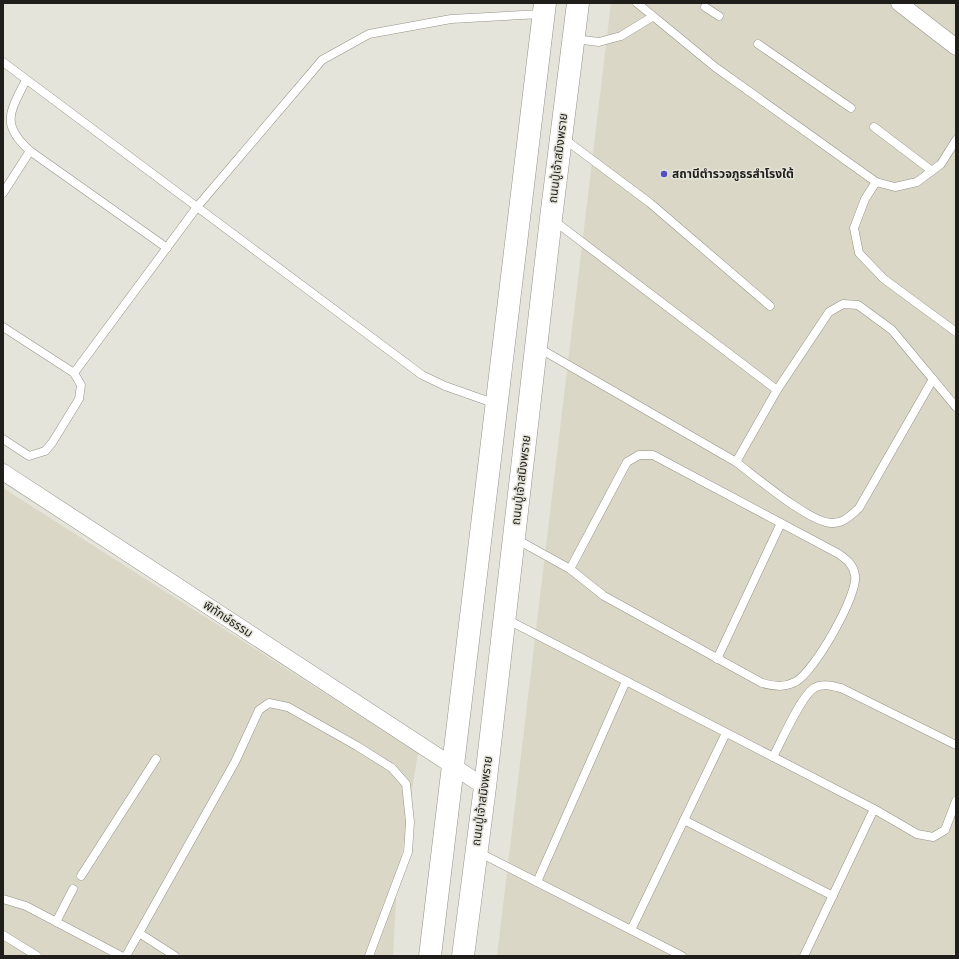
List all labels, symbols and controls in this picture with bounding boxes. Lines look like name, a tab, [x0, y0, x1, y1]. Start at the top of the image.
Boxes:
street label: ถนนปู่เจ้าสมิงพราย	[545, 112, 571, 204]
place label: สถานีตำรวจภูธรสำโรงใต้	[672, 166, 794, 182]
marker: สถานีตำรวจภูธรสำโรงใต้	[659, 169, 669, 179]
street label: ถนนปู่เจ้าสมิงพราย	[508, 434, 534, 526]
street label: พิทักษ์ธรรม	[200, 597, 256, 641]
street label: ถนนปู่เจ้าสมิงพราย	[468, 755, 496, 847]

